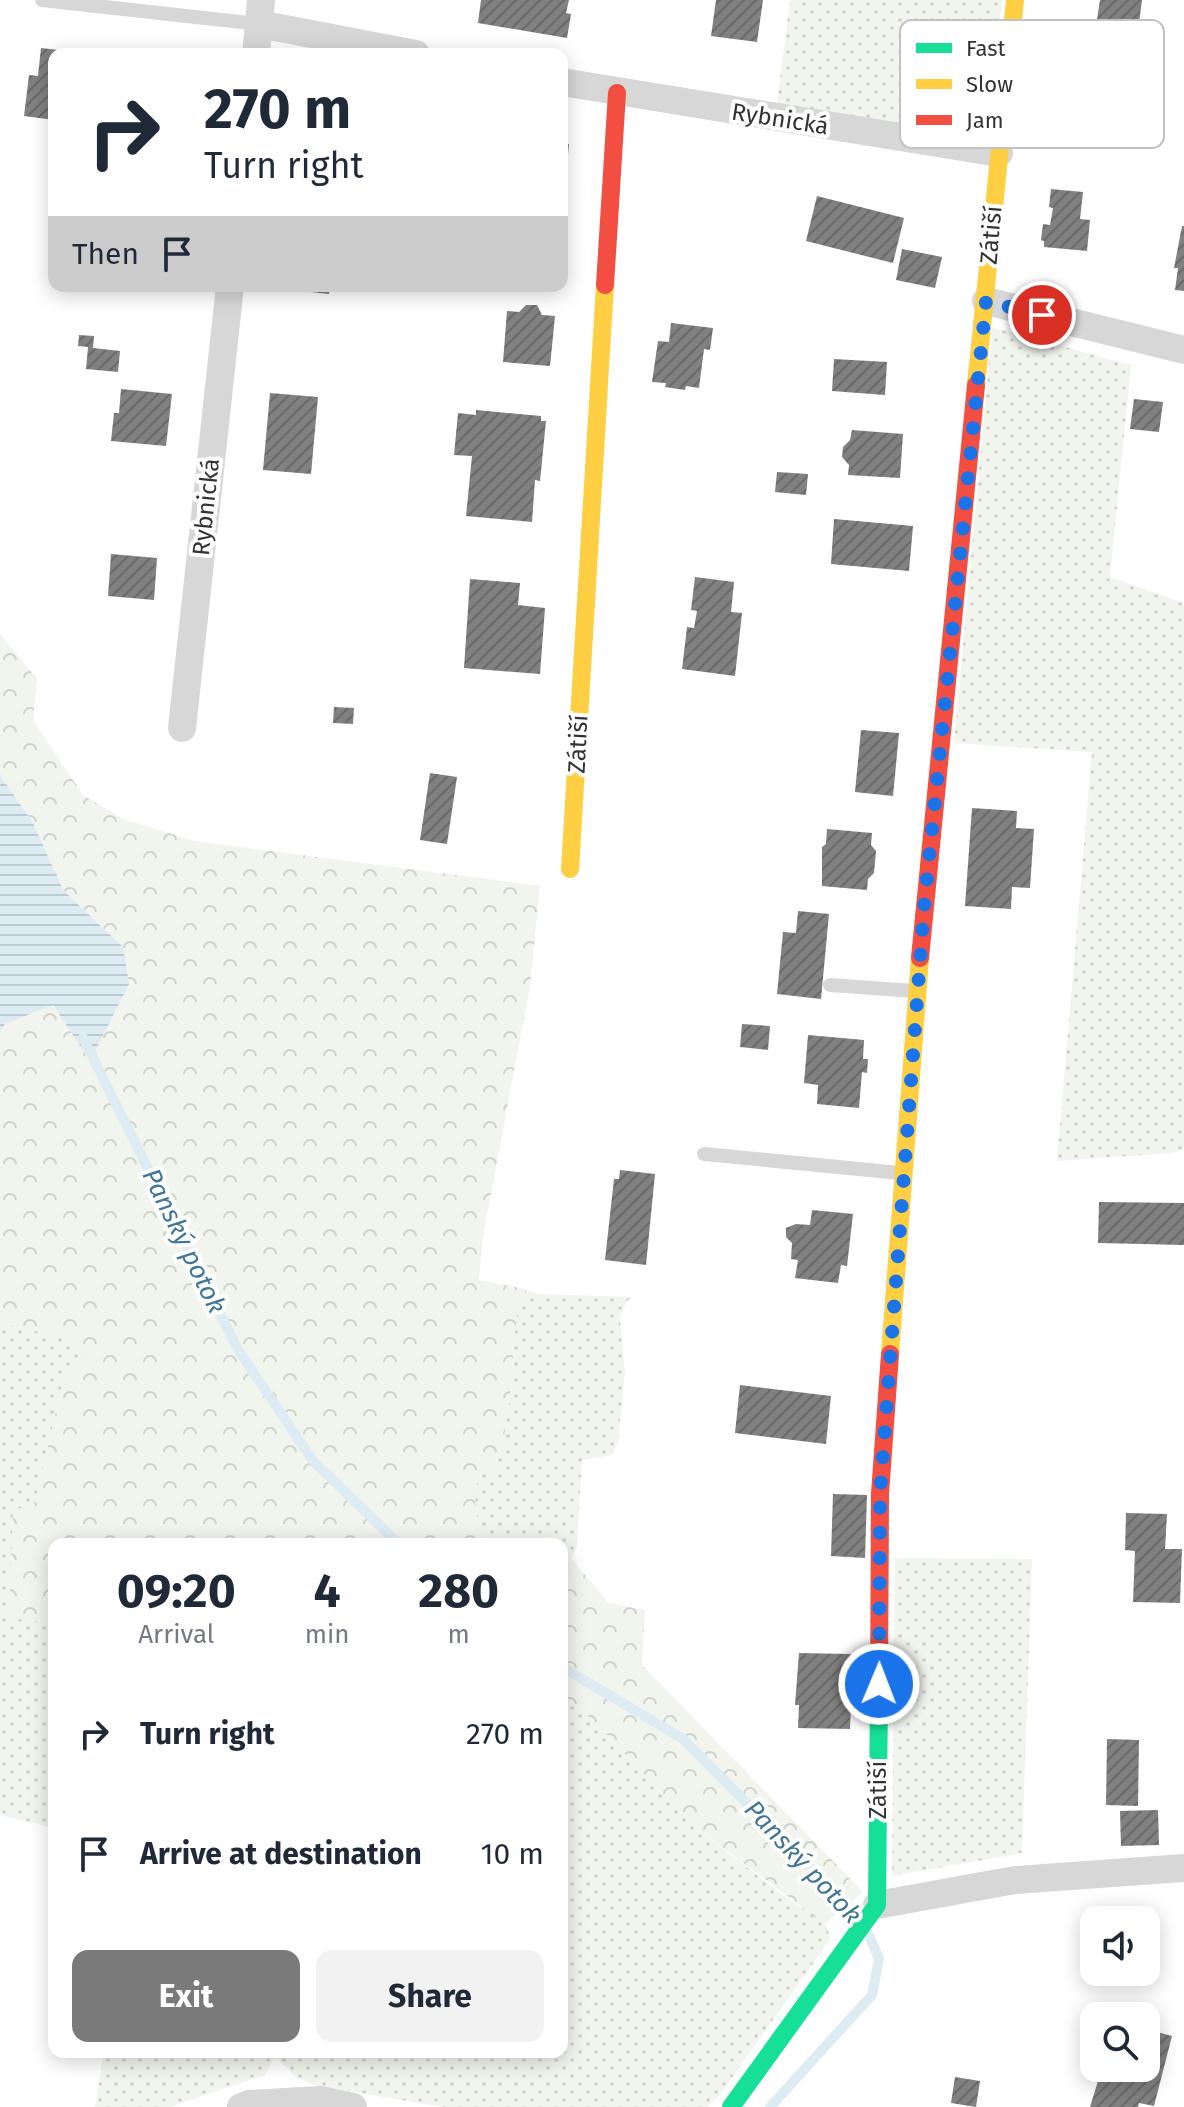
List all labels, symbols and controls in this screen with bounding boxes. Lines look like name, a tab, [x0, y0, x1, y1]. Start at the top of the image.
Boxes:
legend	[900, 20, 1164, 148]
text: Fast	[966, 35, 1006, 62]
text: Slow	[966, 71, 1013, 98]
text: 270 m	[204, 76, 351, 143]
icon: right	[72, 80, 176, 184]
street label: Rybnická	[729, 98, 831, 140]
text: Jam	[966, 107, 1004, 134]
text: Turn right	[204, 144, 364, 188]
street label: Zátiší	[974, 204, 1008, 265]
icon: arrive	[155, 232, 199, 276]
text: Then	[72, 236, 139, 272]
pin	[1008, 281, 1076, 349]
icon: arrive	[1020, 293, 1064, 337]
street label: Rybnická	[187, 457, 225, 557]
street label: Zátiší	[562, 714, 594, 774]
water label: Panský potok	[136, 1163, 232, 1319]
text: 09:20	[117, 1562, 236, 1620]
text: 4	[313, 1562, 341, 1620]
text: 280	[418, 1562, 499, 1620]
text: Arrival	[138, 1619, 214, 1650]
text: min	[305, 1619, 349, 1650]
text: m	[448, 1619, 470, 1650]
position arrow	[837, 1642, 921, 1726]
icon: right	[72, 1712, 116, 1756]
text: Turn right	[140, 1716, 275, 1752]
text: 270 m	[466, 1716, 544, 1752]
street label: Zátiší	[864, 1760, 892, 1819]
water label: Panský potok	[738, 1794, 868, 1930]
icon: arrive	[72, 1832, 116, 1876]
text: Arrive at destination	[140, 1836, 422, 1872]
text: 10 m	[481, 1836, 544, 1872]
map controls	[1080, 1906, 1160, 2082]
button: sound	[1080, 1906, 1160, 1986]
button: Exit	[72, 1950, 300, 2042]
button: Share	[316, 1950, 544, 2042]
button: search	[1080, 2002, 1160, 2082]

